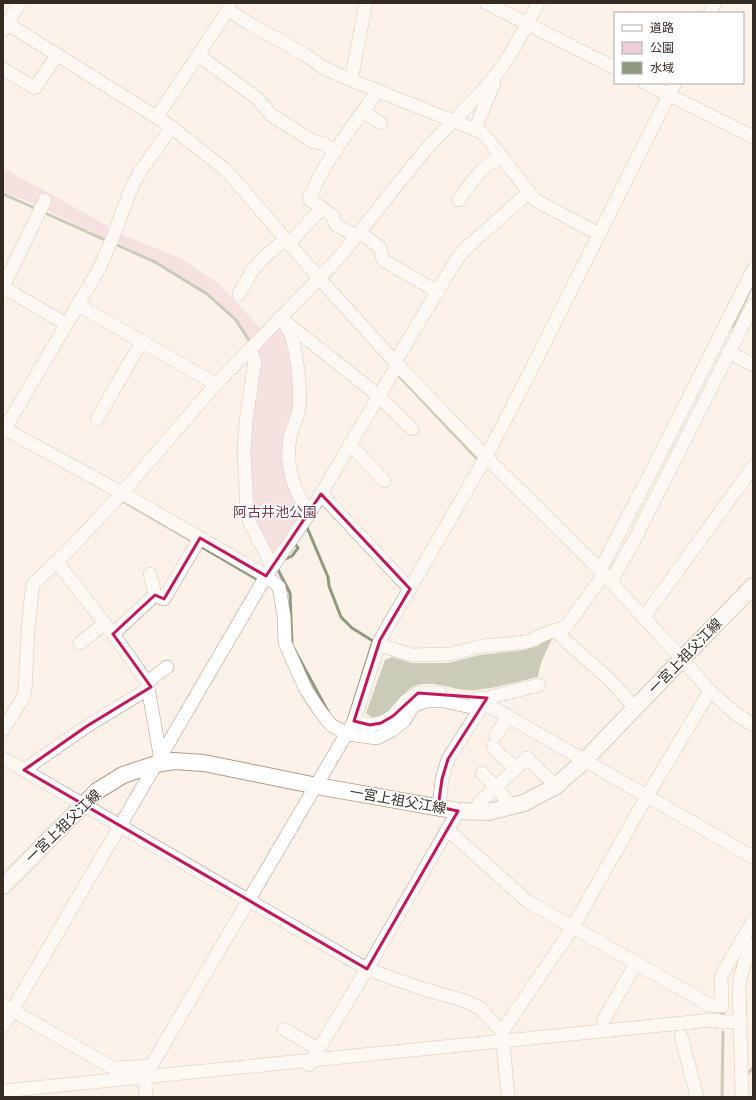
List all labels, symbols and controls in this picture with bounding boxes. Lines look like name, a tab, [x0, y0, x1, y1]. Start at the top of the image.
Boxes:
legend	[614, 12, 744, 84]
text: 道路	[650, 20, 674, 35]
text: 公園	[650, 40, 674, 55]
text: 水域	[650, 60, 674, 75]
park label: 阿古井池公園	[233, 503, 317, 521]
street label: 一宮上祖父江線	[644, 615, 726, 697]
street label: 一宮上祖父江線	[348, 783, 448, 817]
street label: 一宮上祖父江線	[22, 785, 104, 867]

